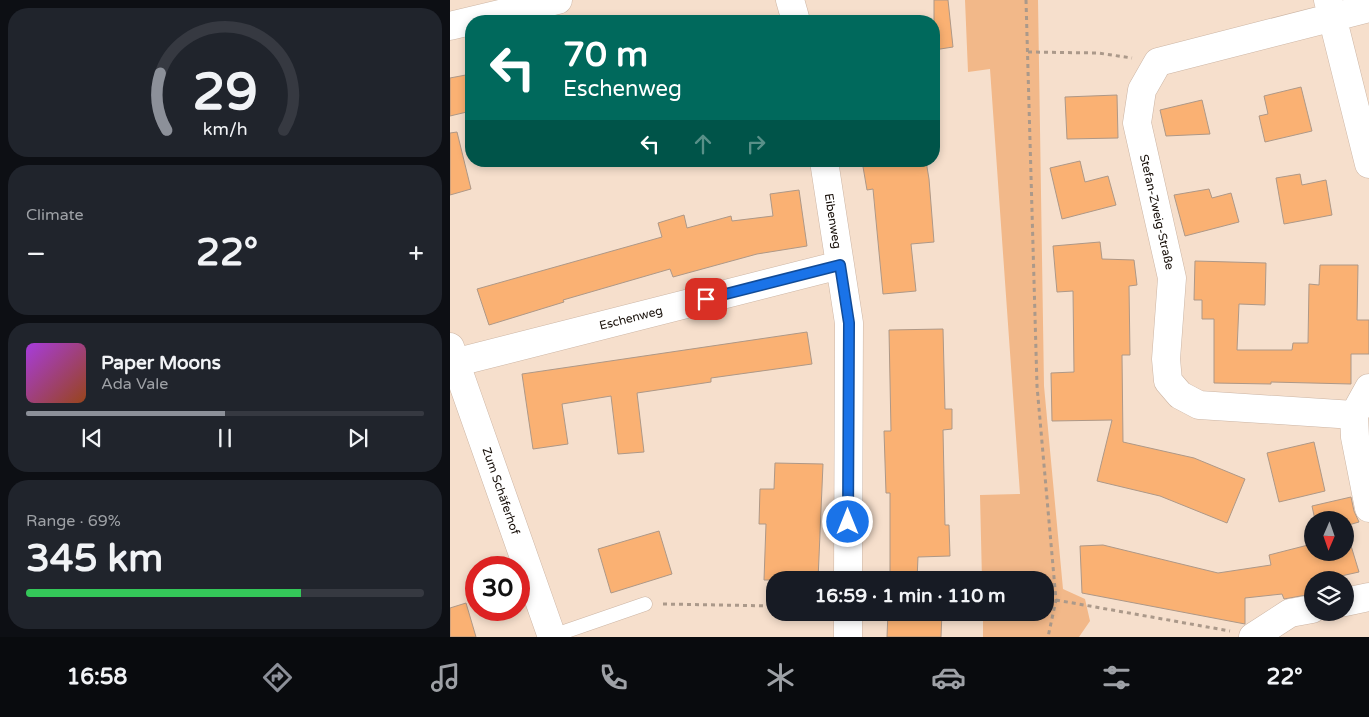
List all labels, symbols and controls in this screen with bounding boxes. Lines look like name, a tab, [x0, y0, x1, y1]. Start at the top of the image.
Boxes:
text: 70 m	[563, 34, 648, 76]
icon: left	[480, 35, 545, 100]
text: 29	[192, 61, 258, 124]
text: Eschenweg	[563, 76, 682, 102]
text: km/h	[203, 119, 247, 140]
icon: left	[636, 130, 664, 158]
icon: ahead	[689, 130, 717, 158]
icon: right	[742, 130, 770, 158]
street label: Stefan-Zweig-Straße	[1137, 153, 1177, 271]
street label: Eibenweg	[822, 192, 844, 250]
text: Climate	[26, 205, 84, 225]
text: 22°	[196, 230, 258, 276]
text: −	[26, 237, 46, 271]
text: +	[408, 237, 424, 271]
pin	[685, 278, 727, 320]
icon: arrive	[692, 285, 720, 313]
street label: Eschenweg	[598, 303, 664, 333]
text: Paper Moons	[101, 352, 221, 374]
text: Ada Vale	[101, 374, 168, 394]
icon: previous	[78, 424, 106, 452]
icon: pause	[211, 424, 239, 452]
icon: next	[344, 424, 372, 452]
street label: Zum Schäferhof	[479, 445, 523, 537]
position arrow	[821, 495, 873, 547]
text: Range · 69%	[26, 511, 121, 531]
north arrow	[1304, 511, 1354, 561]
map controls	[1304, 511, 1354, 621]
text: 345 km	[26, 536, 163, 582]
speed limit sign: 30	[465, 556, 530, 621]
button: layers	[1304, 571, 1354, 621]
text: 16:59 · 1 min · 110 m	[814, 585, 1006, 607]
icon: directions	[260, 660, 295, 695]
icon: music	[428, 660, 463, 695]
icon: phone	[596, 660, 631, 695]
icon: climate	[763, 660, 798, 695]
icon: car	[931, 660, 966, 695]
icon: filters	[1099, 660, 1134, 695]
text: 16:58	[66, 664, 127, 690]
text: 22°	[1267, 664, 1303, 690]

